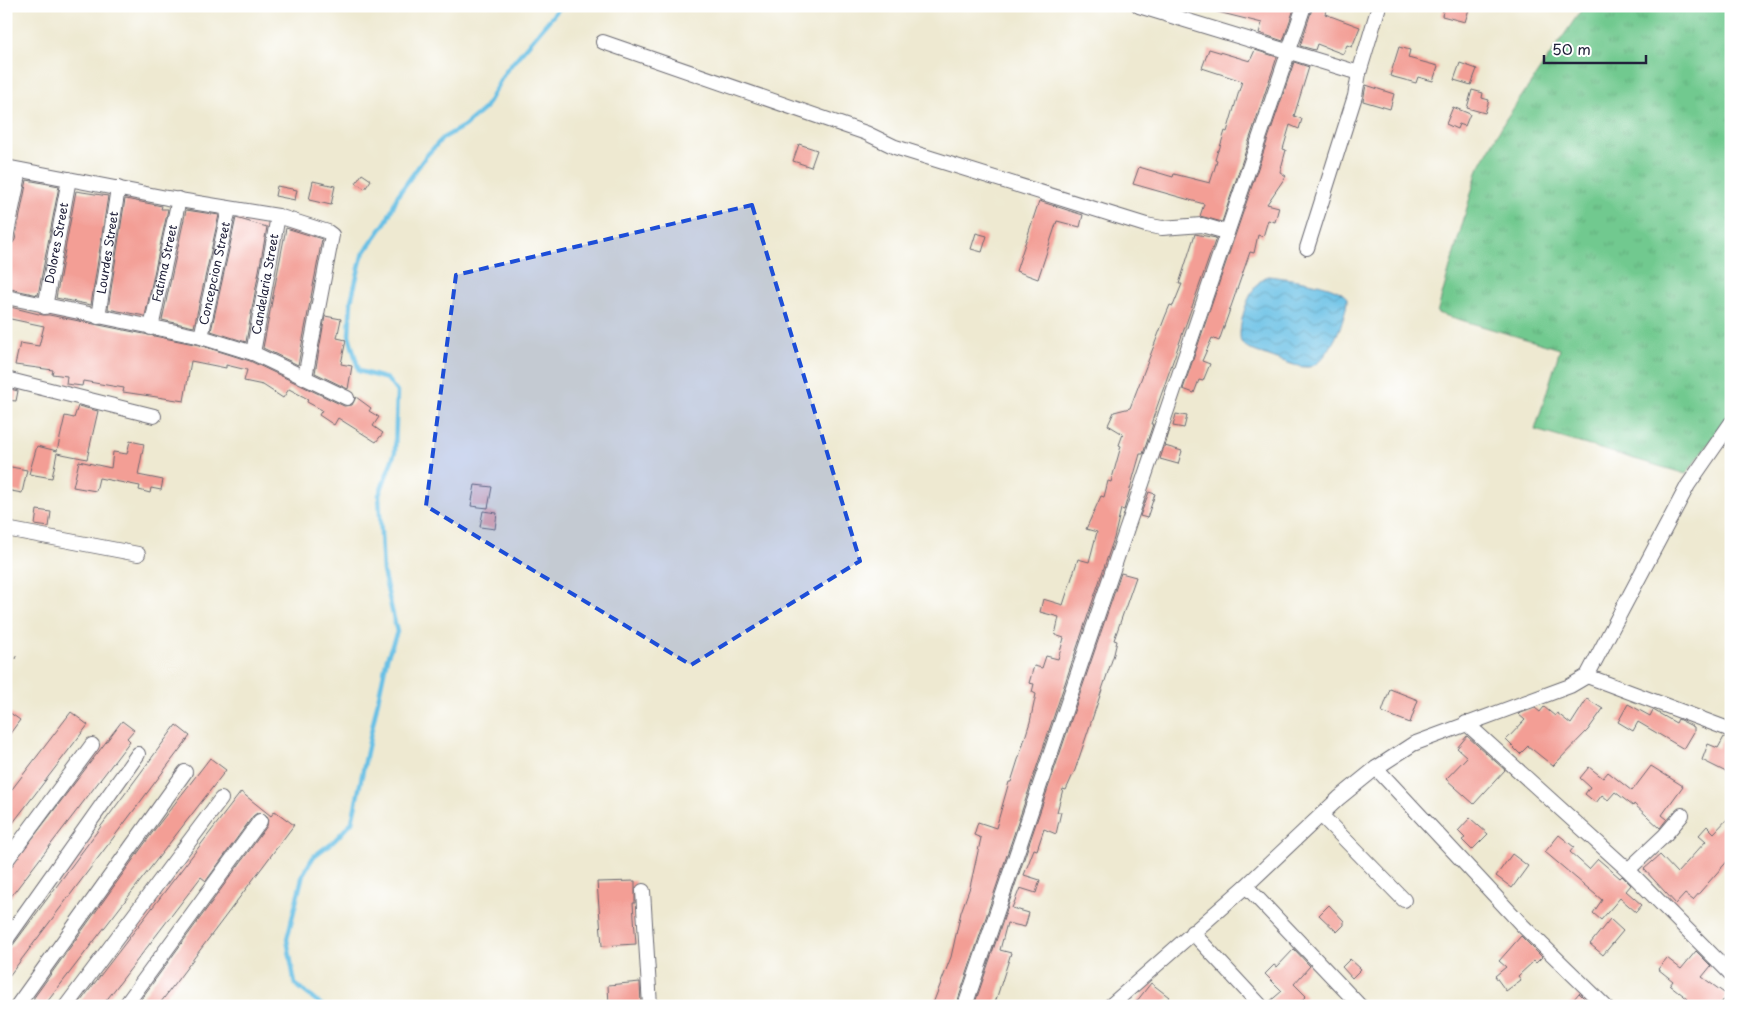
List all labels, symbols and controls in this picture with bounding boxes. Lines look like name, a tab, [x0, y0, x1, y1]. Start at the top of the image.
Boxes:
scale bar	[1544, 32, 1647, 64]
text: 50 m	[1552, 37, 1591, 60]
street label: Dolores Street	[40, 201, 72, 285]
street label: Lourdes Street	[92, 210, 122, 295]
street label: Concepcion Street	[194, 220, 234, 327]
street label: Fatima Street	[147, 223, 181, 304]
street label: Candelaria Street	[247, 232, 283, 336]

